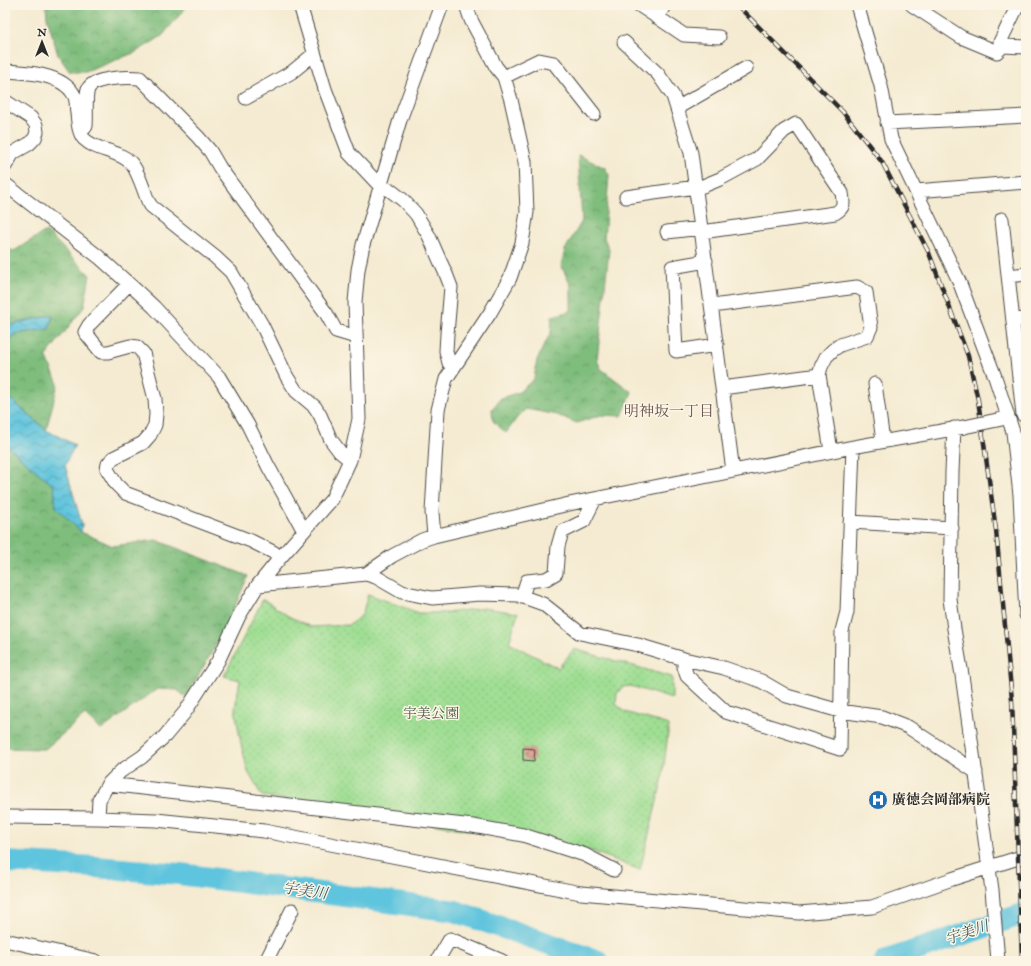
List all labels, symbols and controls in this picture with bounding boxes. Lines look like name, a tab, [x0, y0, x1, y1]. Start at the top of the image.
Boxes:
north arrow	[22, 22, 62, 62]
text: N	[36, 26, 47, 40]
district label: 明神坂一丁目	[624, 402, 714, 421]
park label: 宇美公園	[403, 705, 459, 723]
hospital icon: 廣徳会岡部病院	[867, 789, 889, 811]
place label: 廣徳会岡部病院	[892, 791, 990, 809]
water label: 宇美川	[281, 878, 331, 904]
water label: 宇美川	[943, 916, 993, 949]

